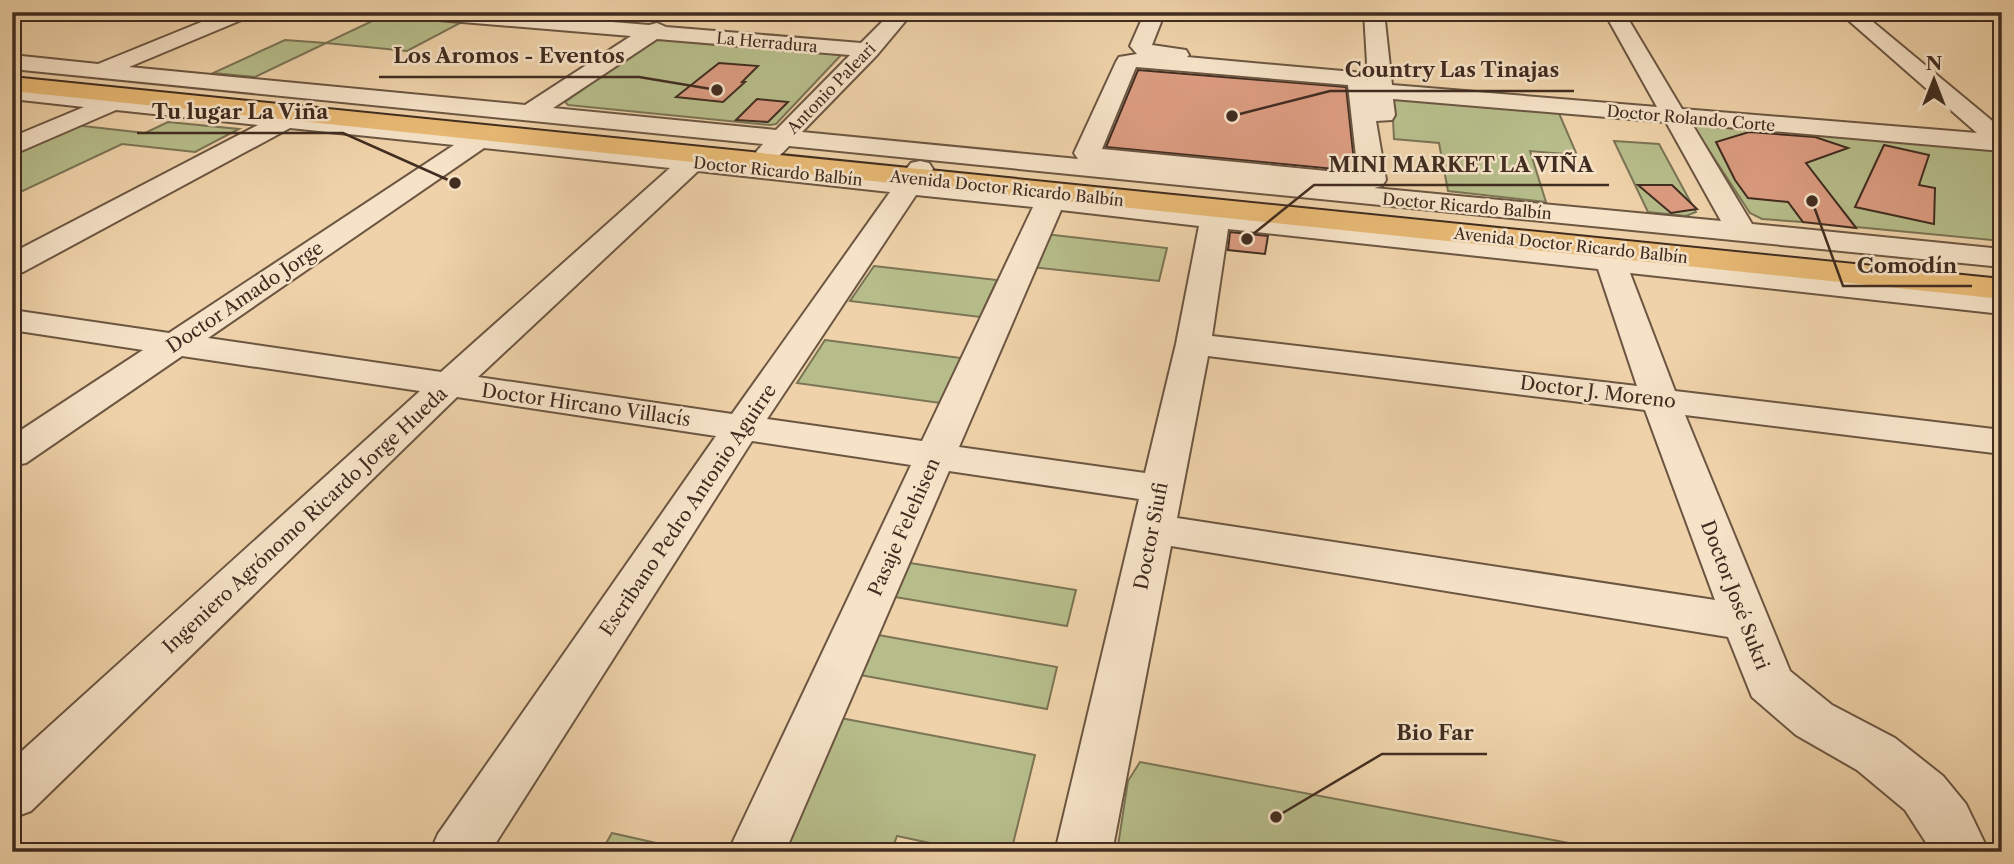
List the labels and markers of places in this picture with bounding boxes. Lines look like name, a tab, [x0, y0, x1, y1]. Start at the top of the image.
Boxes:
callout: Los Aromos - Eventos	[379, 35, 639, 77]
callout: Country Las Tinajas	[1330, 49, 1574, 91]
callout: Tu lugar La Viña	[137, 91, 343, 133]
callout: MINI MARKET LA VIÑA	[1314, 143, 1609, 185]
callout: Comodín	[1843, 244, 1972, 286]
callout: Bio Far	[1382, 712, 1487, 754]

